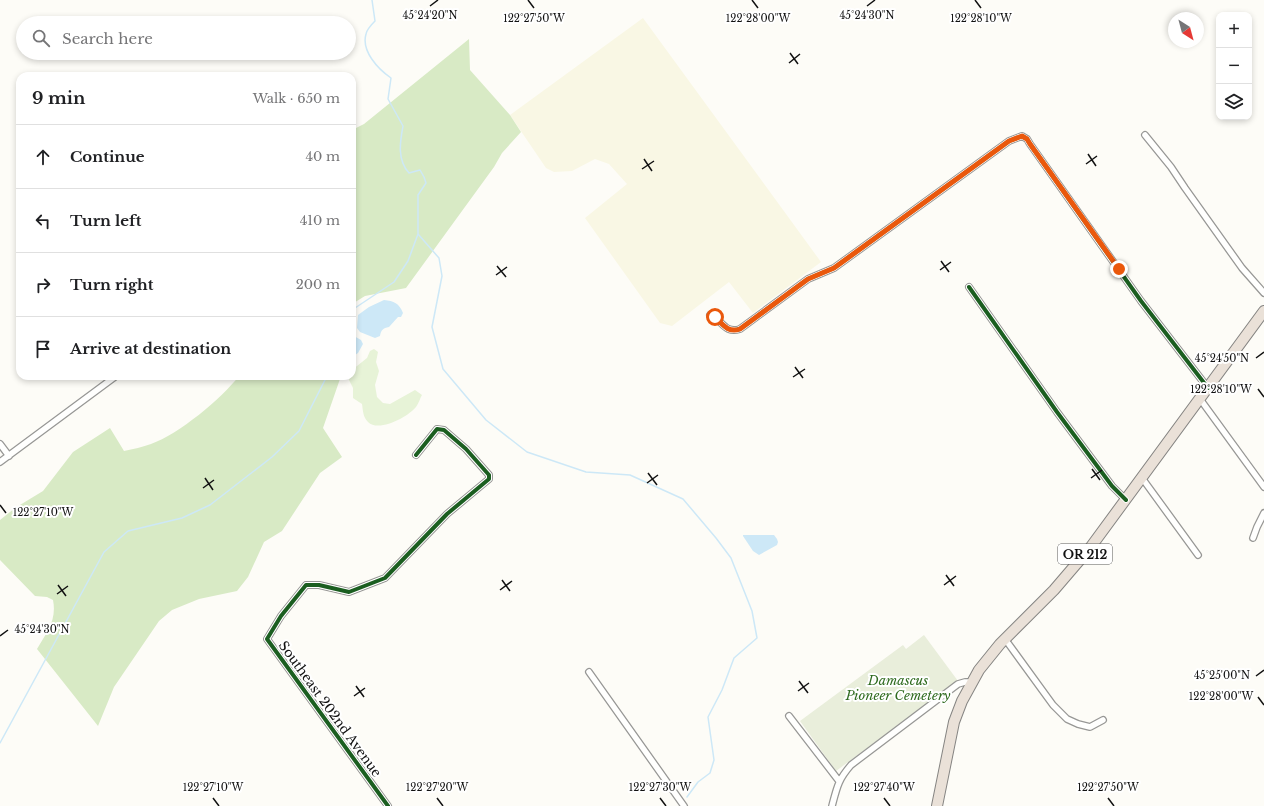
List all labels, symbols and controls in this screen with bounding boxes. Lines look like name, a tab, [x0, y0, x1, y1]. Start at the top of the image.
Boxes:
text: 45°24'20"N	[403, 9, 457, 22]
text: 45°24'30"N	[840, 9, 894, 22]
text: 122°27'50"W	[503, 12, 565, 25]
text: 122°28'00"W	[726, 12, 790, 25]
text: 122°28'10"W	[950, 12, 1012, 25]
north arrow	[1168, 12, 1204, 48]
map controls	[1216, 12, 1252, 120]
button: +	[1216, 12, 1252, 48]
search box	[16, 16, 356, 60]
icon: search	[30, 27, 52, 49]
text: Search here	[62, 29, 153, 48]
button: −	[1216, 48, 1252, 84]
button: layers	[1216, 84, 1252, 120]
text: 9 min	[32, 88, 85, 109]
text: Walk · 650 m	[253, 90, 340, 107]
icon: ahead	[32, 146, 54, 168]
text: Continue	[70, 147, 145, 166]
text: 40 m	[305, 148, 340, 165]
icon: left	[32, 210, 54, 232]
text: Turn left	[70, 211, 141, 230]
text: 410 m	[300, 212, 340, 229]
route end	[1110, 260, 1128, 278]
icon: right	[32, 274, 54, 296]
text: Turn right	[70, 275, 153, 294]
text: 200 m	[296, 276, 340, 293]
route start	[706, 308, 724, 326]
icon: arrive	[32, 338, 54, 360]
text: Arrive at destination	[70, 339, 231, 358]
text: 45°24'50"N	[1195, 352, 1249, 365]
text: 122°28'10"W	[1190, 383, 1252, 396]
text: 122°27'10"W	[13, 506, 74, 519]
road number: OR 212	[1058, 544, 1112, 564]
text: 45°24'30"N	[15, 623, 69, 636]
street label: Southeast 202nd Avenue	[275, 638, 385, 780]
text: 45°25'00"N	[1194, 669, 1250, 682]
park label: Damascus Pioneer Cemetery	[844, 672, 951, 704]
text: 122°28'00"W	[1189, 690, 1253, 703]
text: 122°27'10"W	[183, 781, 244, 794]
text: 122°27'20"W	[406, 781, 468, 794]
text: 122°27'30"W	[629, 781, 691, 794]
text: 122°27'40"W	[853, 781, 915, 794]
text: 122°27'50"W	[1077, 781, 1139, 794]

